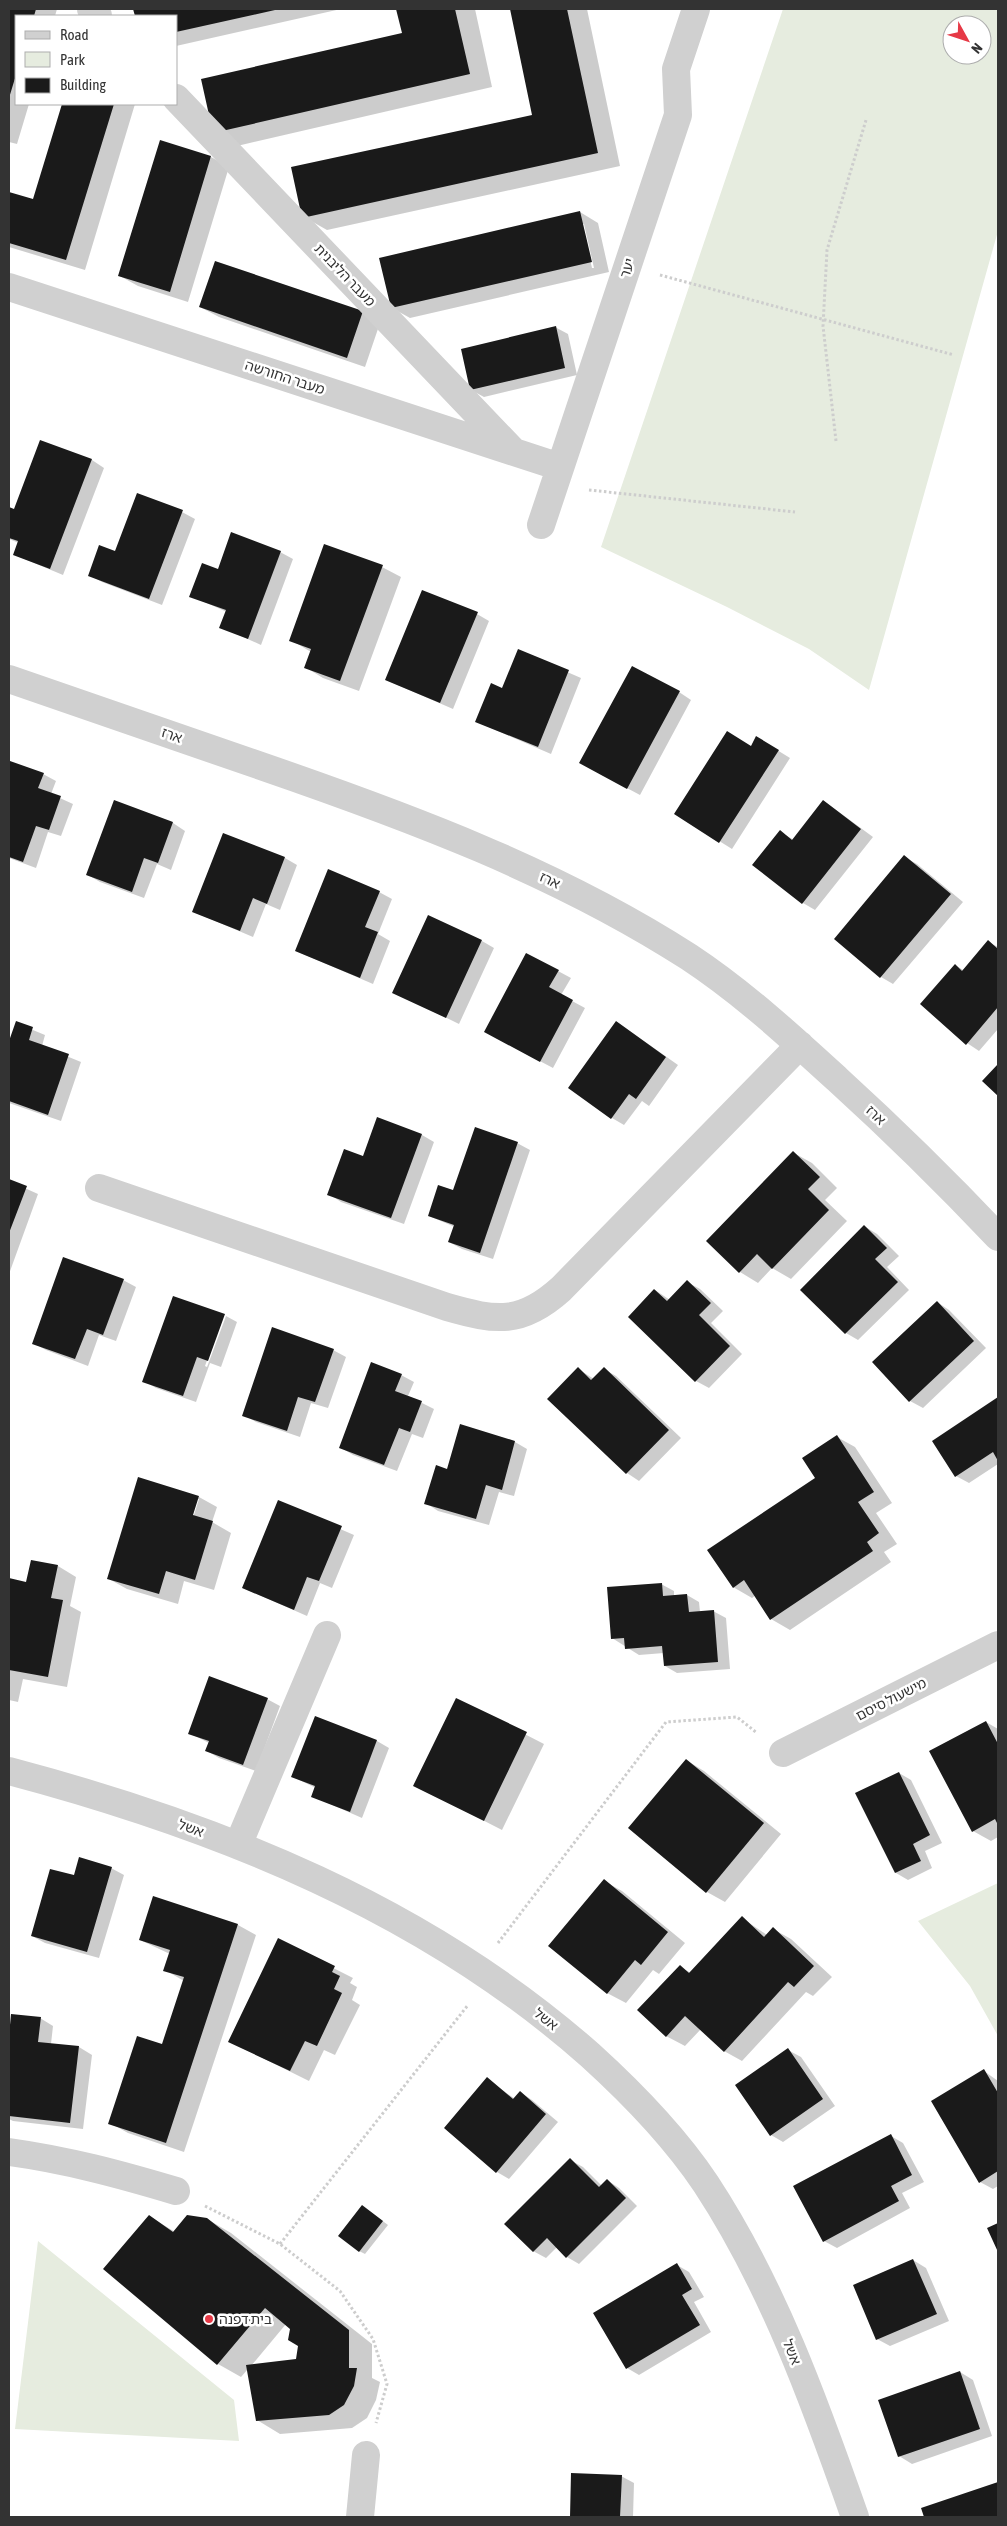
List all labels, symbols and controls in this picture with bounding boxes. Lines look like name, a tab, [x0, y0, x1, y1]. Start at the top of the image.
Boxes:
legend	[15, 15, 178, 105]
north arrow	[942, 15, 992, 65]
text: Road	[60, 26, 89, 43]
text: N	[968, 40, 986, 57]
text: Park	[60, 51, 85, 68]
text: Building	[60, 76, 106, 93]
street label: מעבר הליבנית	[311, 241, 379, 309]
street label: יער	[616, 256, 638, 280]
street label: מעבר החורשה	[243, 357, 327, 397]
street label: ארז	[160, 724, 185, 746]
street label: ארז	[537, 868, 563, 892]
street label: ארז	[863, 1102, 889, 1128]
street label: מישעול סיסם	[853, 1674, 929, 1724]
street label: אשל	[176, 1816, 206, 1840]
street label: אשל	[531, 2005, 561, 2033]
place label: בית דפנה	[219, 2311, 272, 2327]
marker: בית דפנה	[203, 2313, 215, 2325]
street label: אשל	[780, 2337, 804, 2367]

